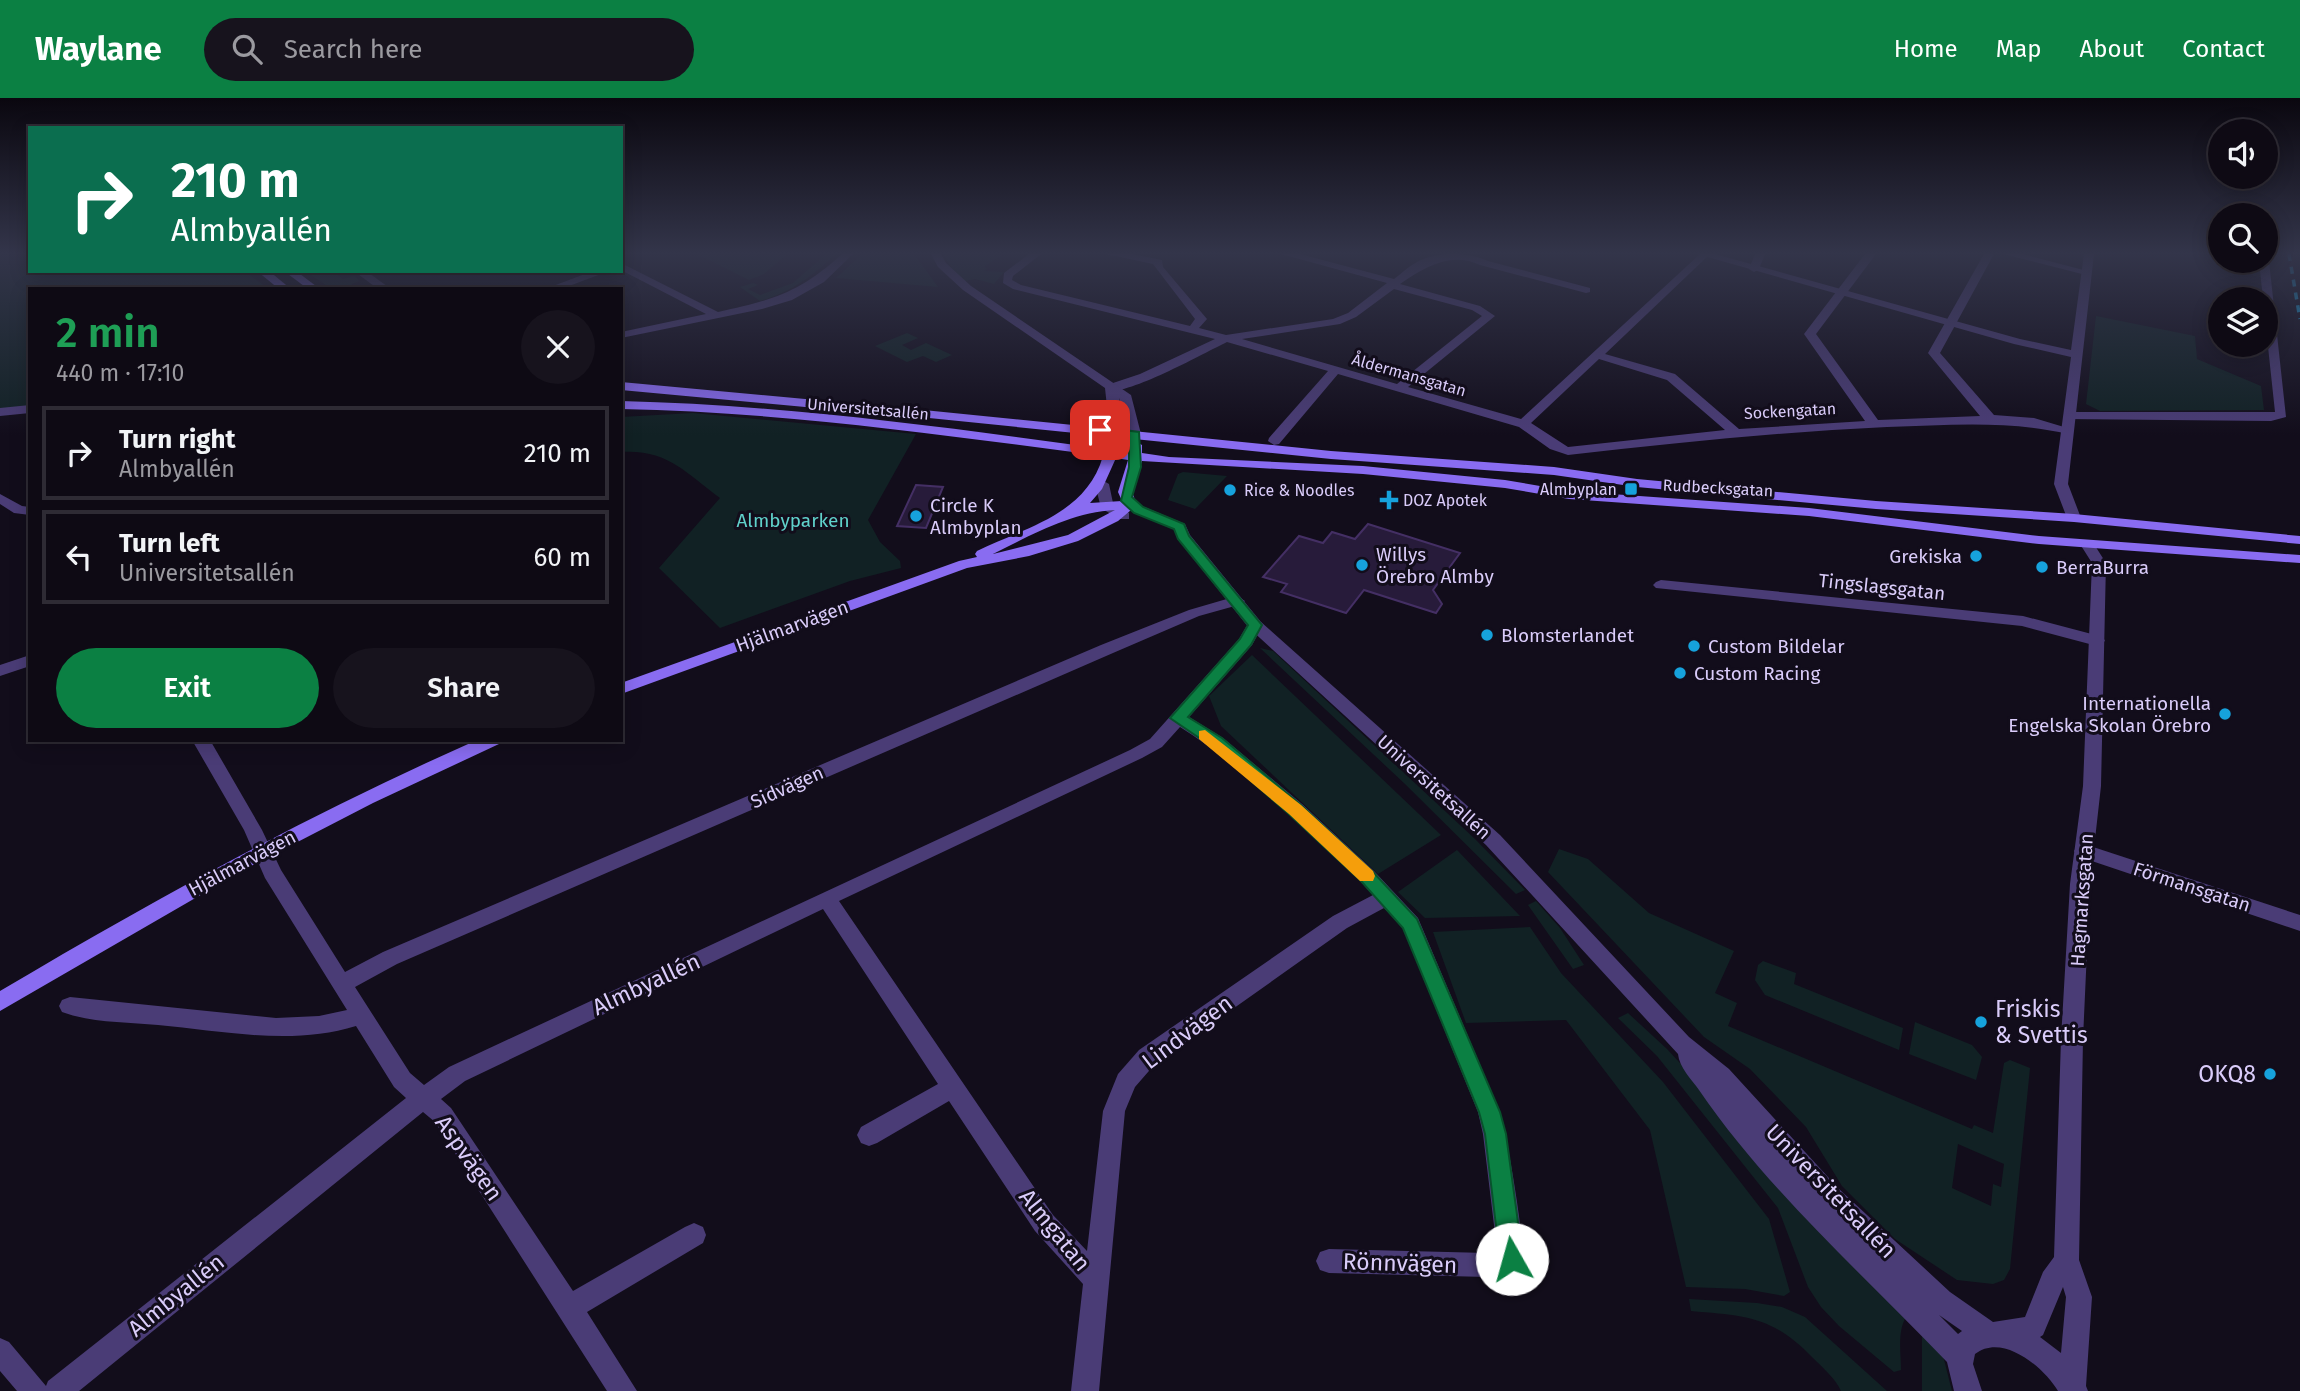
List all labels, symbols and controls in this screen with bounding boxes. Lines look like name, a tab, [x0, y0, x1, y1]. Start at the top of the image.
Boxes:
search box	[204, 18, 694, 81]
text: Waylane	[35, 29, 162, 69]
icon: search	[228, 30, 266, 68]
text: Search here	[284, 34, 423, 65]
text: Home	[1894, 35, 1958, 63]
text: Map	[1996, 35, 2042, 63]
text: About	[2080, 35, 2144, 63]
text: Contact	[2182, 35, 2265, 63]
map controls	[2208, 119, 2278, 357]
button: sound	[2208, 119, 2278, 189]
text: 210 m	[171, 151, 300, 210]
icon: right	[56, 154, 147, 245]
button: search	[2208, 203, 2278, 273]
text: Almbyallén	[171, 211, 332, 249]
button: layers	[2208, 287, 2278, 357]
text: 2 min	[56, 308, 160, 358]
button: close	[521, 310, 595, 384]
street label: Åldermansgatan	[1350, 349, 1469, 400]
text: 440 m · 17:10	[56, 359, 184, 387]
street label: Universitetsallén	[806, 394, 930, 424]
street label: Sockengatan	[1743, 399, 1837, 423]
pin	[1070, 400, 1130, 460]
icon: arrive	[1081, 411, 1119, 449]
text: Turn right	[119, 424, 236, 455]
icon: right	[60, 434, 98, 472]
text: 210 m	[524, 438, 591, 469]
text: Almbyallén	[119, 455, 235, 483]
street label: Rudbecksgatan	[1662, 476, 1774, 500]
place label: Almbyplan	[1540, 480, 1617, 499]
place label: Rice & Noodles	[1244, 481, 1354, 500]
marker: Almbyplan	[1623, 481, 1639, 497]
marker: Rice & Noodles	[1222, 482, 1238, 498]
place label: DOZ Apotek	[1403, 491, 1488, 510]
marker: DOZ Apotek	[1381, 492, 1397, 508]
place label: Circle K Almbyplan	[930, 494, 1022, 539]
marker: Circle K Almbyplan	[908, 508, 924, 524]
park label: Almbyparken	[736, 509, 850, 532]
text: Turn left	[119, 528, 220, 559]
icon: left	[60, 538, 98, 576]
text: 60 m	[533, 542, 591, 573]
place label: Willys Örebro Almby	[1376, 543, 1494, 588]
place label: Grekiska	[1889, 545, 1962, 568]
marker: Grekiska	[1968, 548, 1984, 564]
place label: BerraBurra	[2056, 556, 2149, 579]
marker: Willys Örebro Almby	[1354, 557, 1370, 573]
text: Universitetsallén	[119, 559, 295, 587]
marker: BerraBurra	[2034, 559, 2050, 575]
street label: Tingslagsgatan	[1818, 569, 1946, 605]
street label: Hjälmarvägen	[733, 595, 851, 657]
place label: Blomsterlandet	[1501, 624, 1634, 647]
marker: Blomsterlandet	[1479, 627, 1495, 643]
place label: Custom Bildelar	[1708, 635, 1845, 658]
marker: Custom Bildelar	[1686, 638, 1702, 654]
button: Exit	[56, 648, 319, 728]
button: Share	[333, 648, 595, 728]
place label: Custom Racing	[1694, 662, 1820, 685]
marker: Custom Racing	[1672, 665, 1688, 681]
place label: Internationella Engelska Skolan Örebro	[2008, 692, 2211, 737]
marker: Internationella Engelska Skolan Örebro	[2217, 706, 2233, 722]
street label: Universitetsallén	[1372, 730, 1496, 844]
street label: Sidvägen	[747, 761, 827, 813]
street label: Hjälmarvägen	[184, 825, 300, 901]
street label: Hagmarksgatan	[2066, 833, 2098, 967]
street label: Förmansgatan	[2131, 857, 2253, 917]
street label: Almbyallén	[588, 947, 704, 1021]
street label: Lindvägen	[1136, 989, 1238, 1075]
place label: Friskis & Svettis	[1995, 995, 2088, 1049]
marker: Friskis & Svettis	[1973, 1014, 1989, 1030]
place label: OKQ8	[2198, 1060, 2256, 1088]
marker: OKQ8	[2262, 1066, 2278, 1082]
street label: Aspvägen	[429, 1110, 509, 1206]
street label: Universitetsallén	[1760, 1118, 1902, 1264]
street label: Almgatan	[1013, 1183, 1097, 1277]
position arrow	[1475, 1222, 1549, 1296]
street label: Rönnvägen	[1342, 1247, 1458, 1279]
street label: Almbyallén	[122, 1248, 230, 1342]

